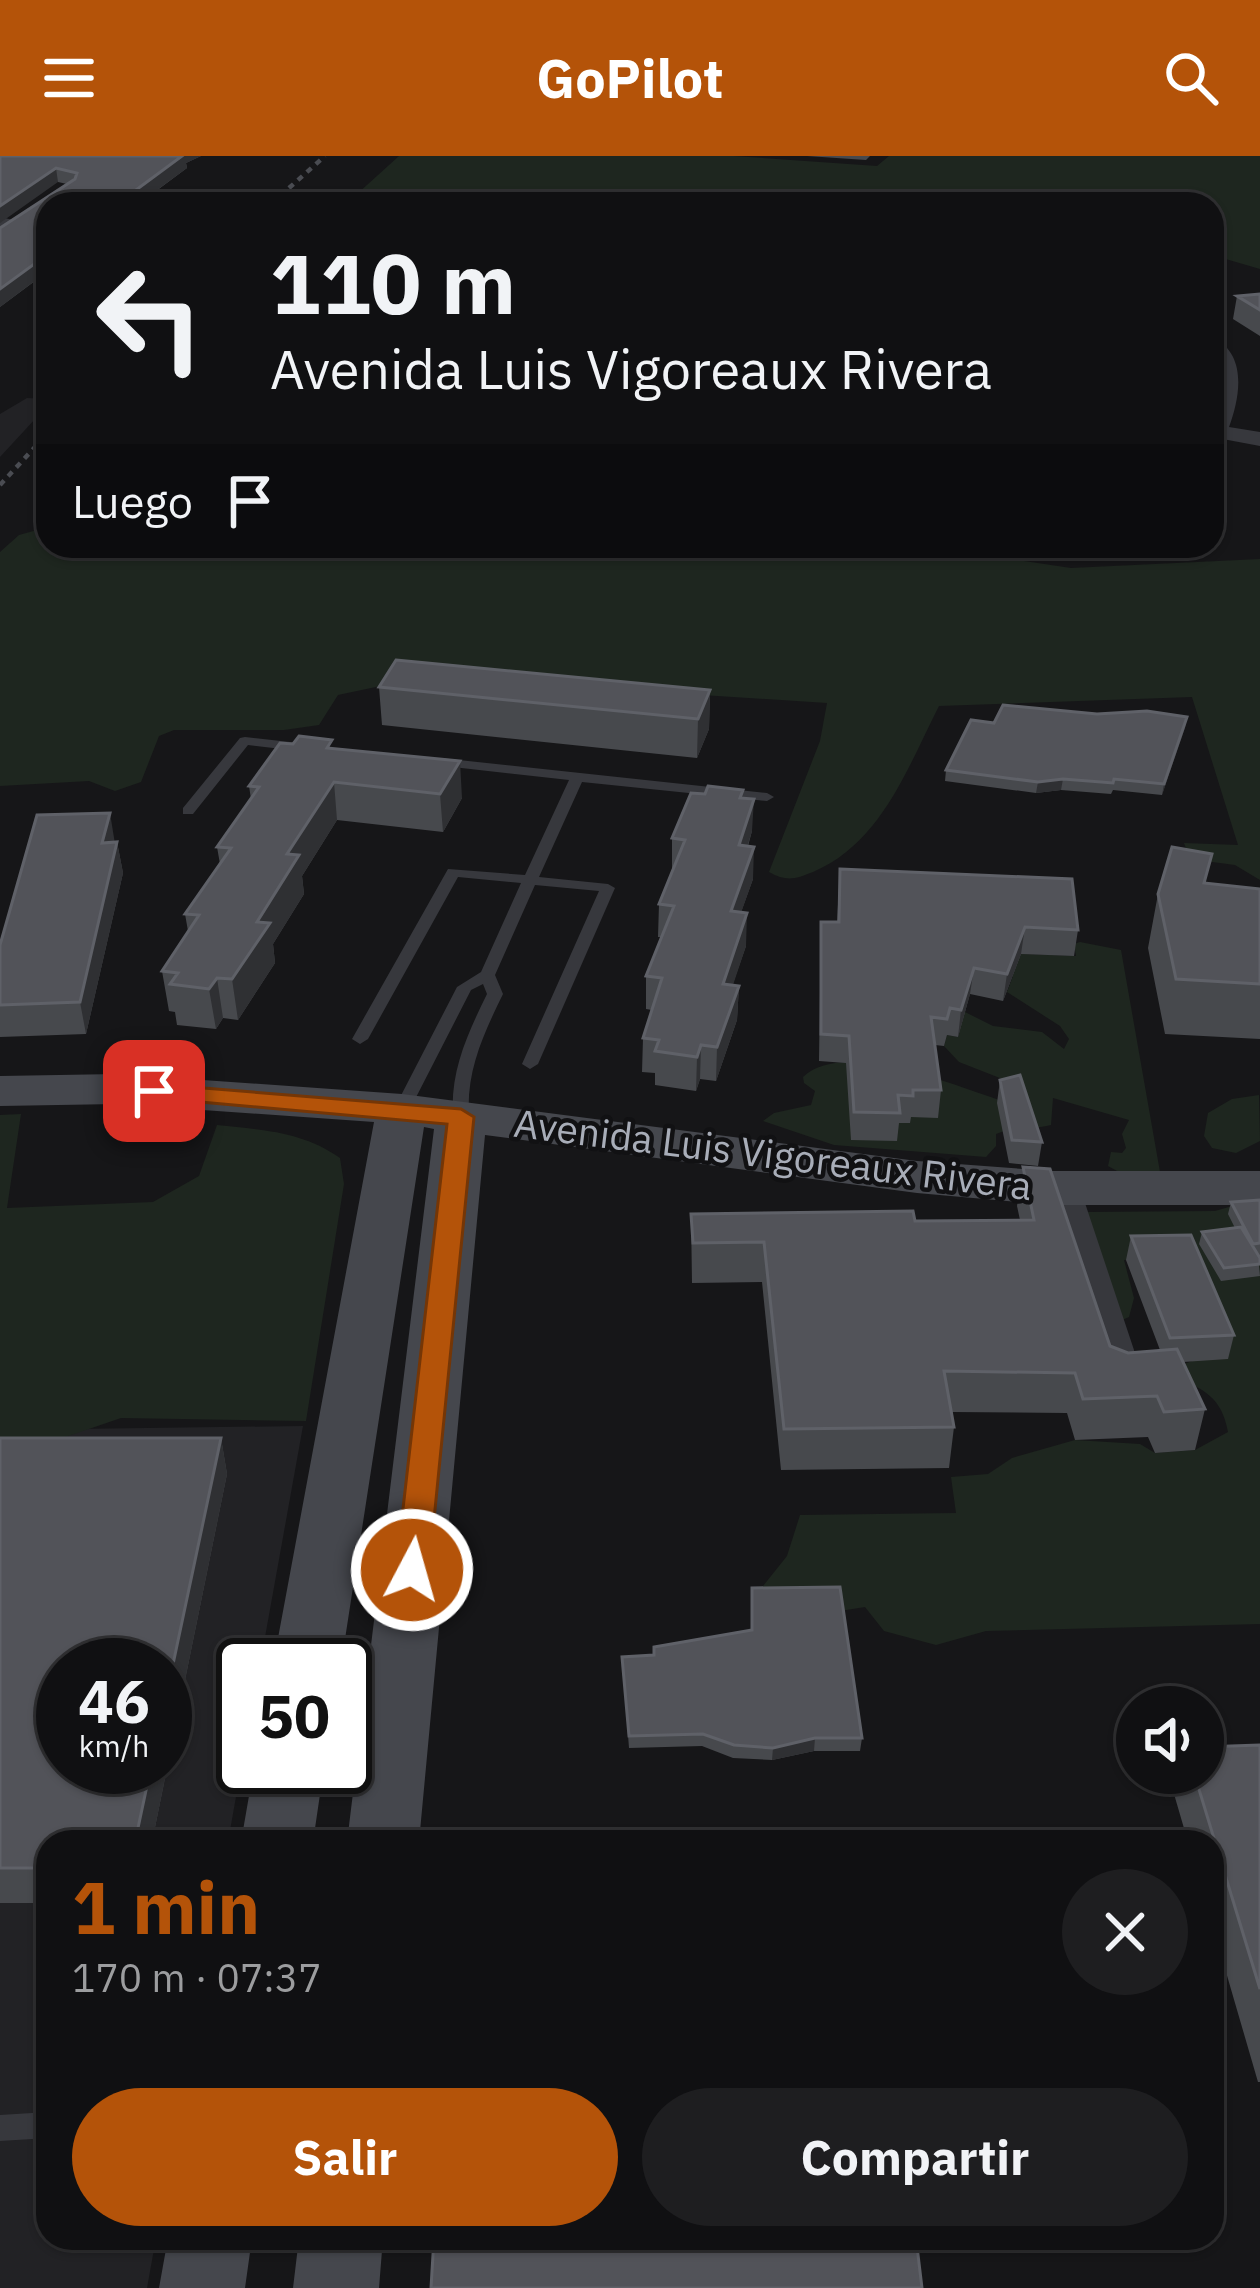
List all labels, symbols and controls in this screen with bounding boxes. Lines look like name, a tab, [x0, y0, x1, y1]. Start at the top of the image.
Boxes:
text: GoPilot	[536, 43, 724, 113]
icon: menu	[36, 45, 102, 111]
icon: search	[1158, 45, 1224, 111]
text: 110 m	[270, 228, 516, 337]
icon: left	[72, 240, 228, 396]
text: Avenida Luis Vigoreaux Rivera	[270, 334, 992, 404]
icon: arrive	[217, 468, 283, 534]
text: Luego	[72, 472, 193, 530]
pin	[103, 1040, 205, 1142]
icon: arrive	[121, 1058, 187, 1124]
street label: Avenida Luis Vigoreaux Rivera	[511, 1097, 1035, 1211]
position arrow	[349, 1507, 475, 1633]
speed limit sign: 50	[216, 1638, 372, 1794]
text: 46	[78, 1661, 150, 1740]
map controls	[1116, 1686, 1224, 1794]
button: sound	[1116, 1686, 1224, 1794]
text: km/h	[79, 1726, 149, 1765]
text: 1 min	[72, 1860, 260, 1954]
button: close	[1062, 1869, 1188, 1995]
text: 170 m · 07:37	[72, 1952, 322, 2003]
button: Salir	[72, 2088, 618, 2226]
button: Compartir	[642, 2088, 1188, 2226]

